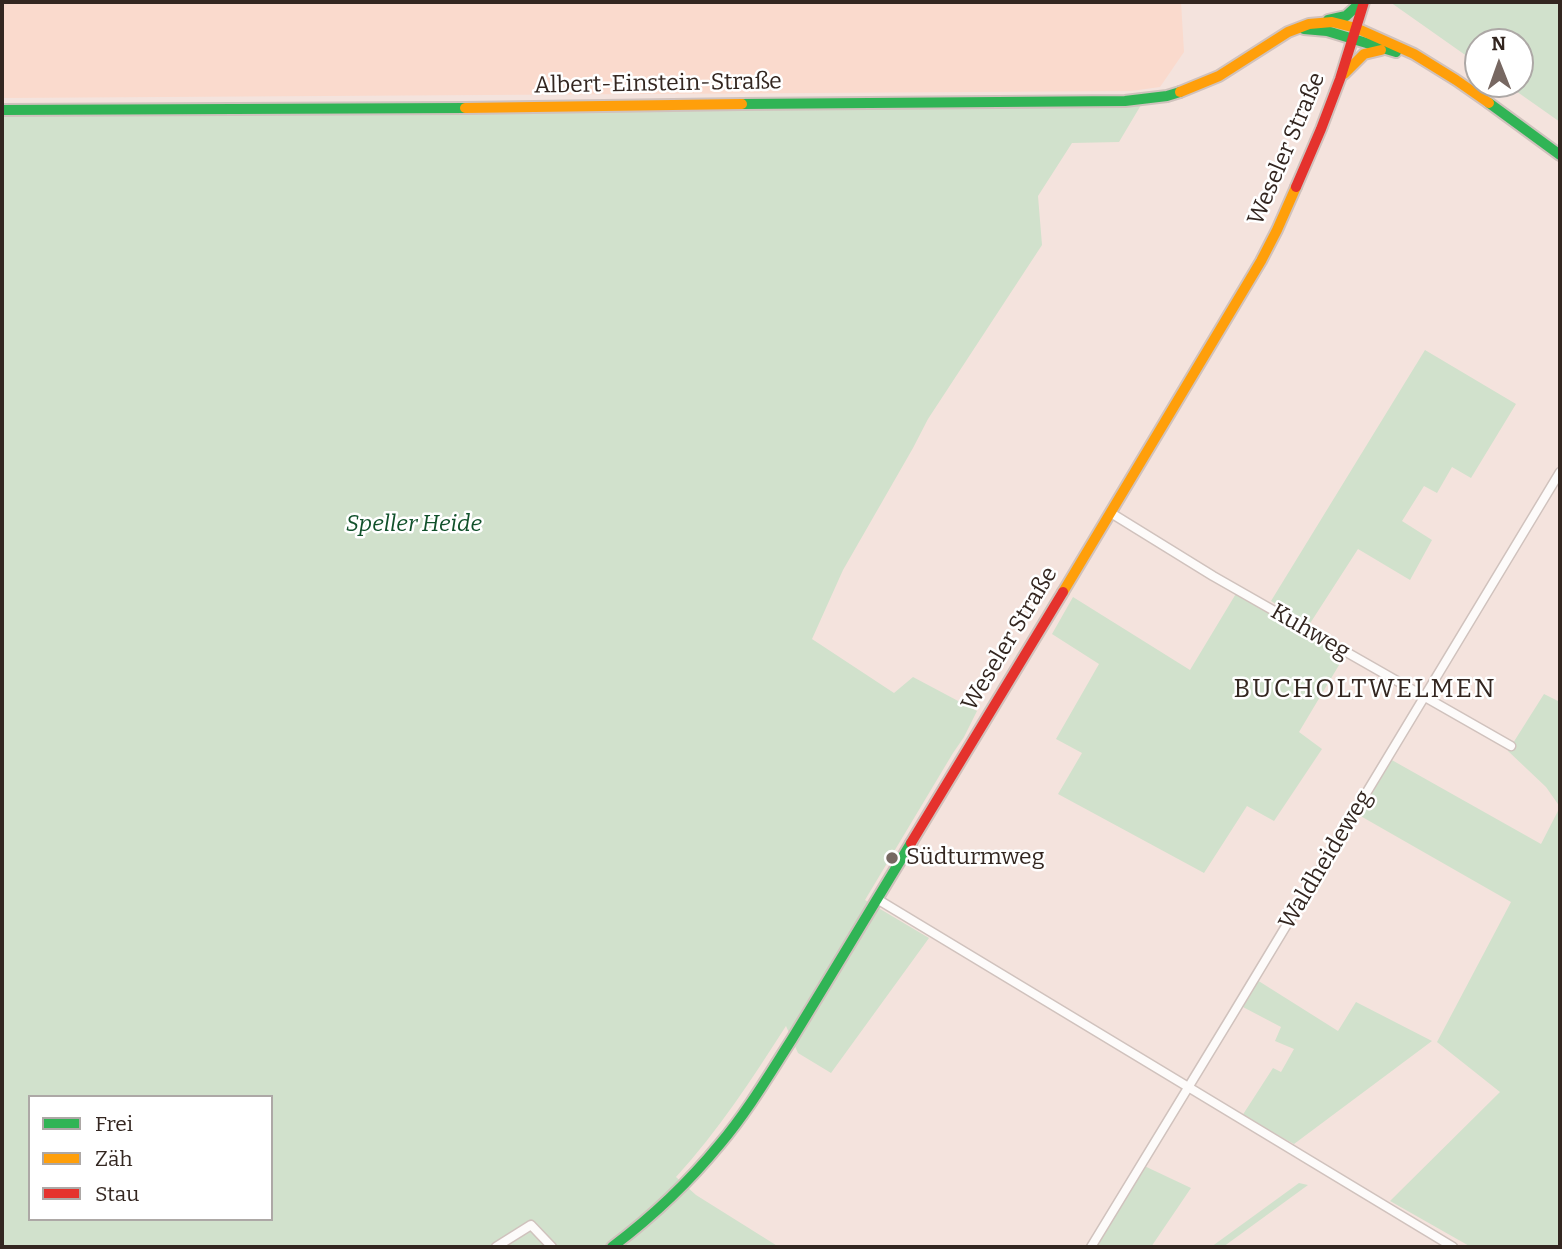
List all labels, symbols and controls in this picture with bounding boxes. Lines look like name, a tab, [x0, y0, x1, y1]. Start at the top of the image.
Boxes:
north arrow	[1464, 28, 1534, 98]
text: N	[1491, 32, 1506, 55]
street label: Albert-Einstein-Straße	[534, 68, 782, 100]
street label: Weseler Straße	[1242, 69, 1332, 229]
park label: Speller Heide	[346, 511, 482, 539]
street label: Weseler Straße	[956, 562, 1064, 716]
street label: Kuhweg	[1265, 598, 1355, 666]
district label: BUCHOLTWELMEN	[1235, 674, 1495, 706]
street label: Waldheideweg	[1274, 785, 1378, 935]
place label: Südturmweg	[906, 844, 1045, 872]
marker: Südturmweg	[884, 850, 900, 866]
legend	[28, 1095, 273, 1221]
text: Frei	[95, 1111, 133, 1137]
text: Zäh	[95, 1146, 133, 1172]
text: Stau	[95, 1181, 139, 1207]

